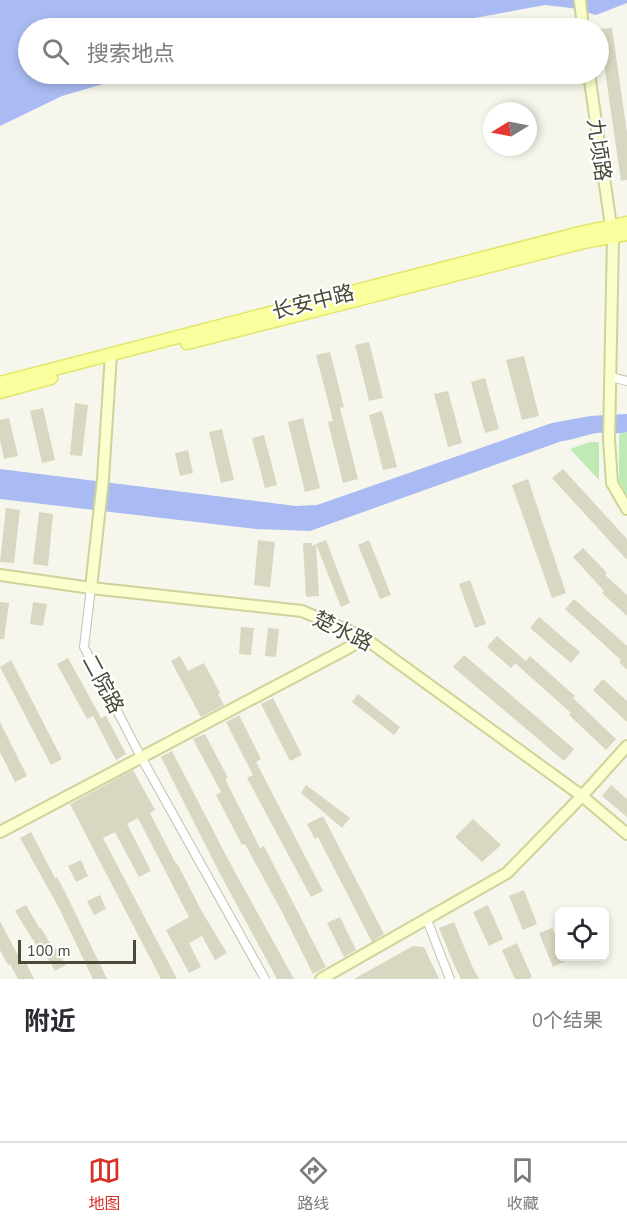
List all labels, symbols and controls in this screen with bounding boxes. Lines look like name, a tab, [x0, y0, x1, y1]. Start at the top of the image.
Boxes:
search box	[18, 18, 609, 84]
icon: search	[39, 35, 72, 68]
text: 搜索地点	[87, 39, 175, 67]
north arrow	[483, 102, 537, 156]
street label: 九顷路	[582, 117, 617, 183]
street label: 长安中路	[269, 278, 357, 325]
street label: 楚水路	[309, 605, 377, 656]
street label: 二院路	[77, 650, 130, 718]
map controls	[555, 907, 609, 961]
button: locate	[555, 907, 609, 961]
scale bar	[18, 937, 136, 964]
text: 100 m	[27, 940, 70, 960]
text: 附近	[24, 1004, 76, 1037]
text: 0个结果	[532, 1007, 603, 1033]
tab: 地图	[88, 1154, 121, 1214]
tab: 路线	[297, 1154, 330, 1214]
tab: 收藏	[506, 1154, 539, 1214]

